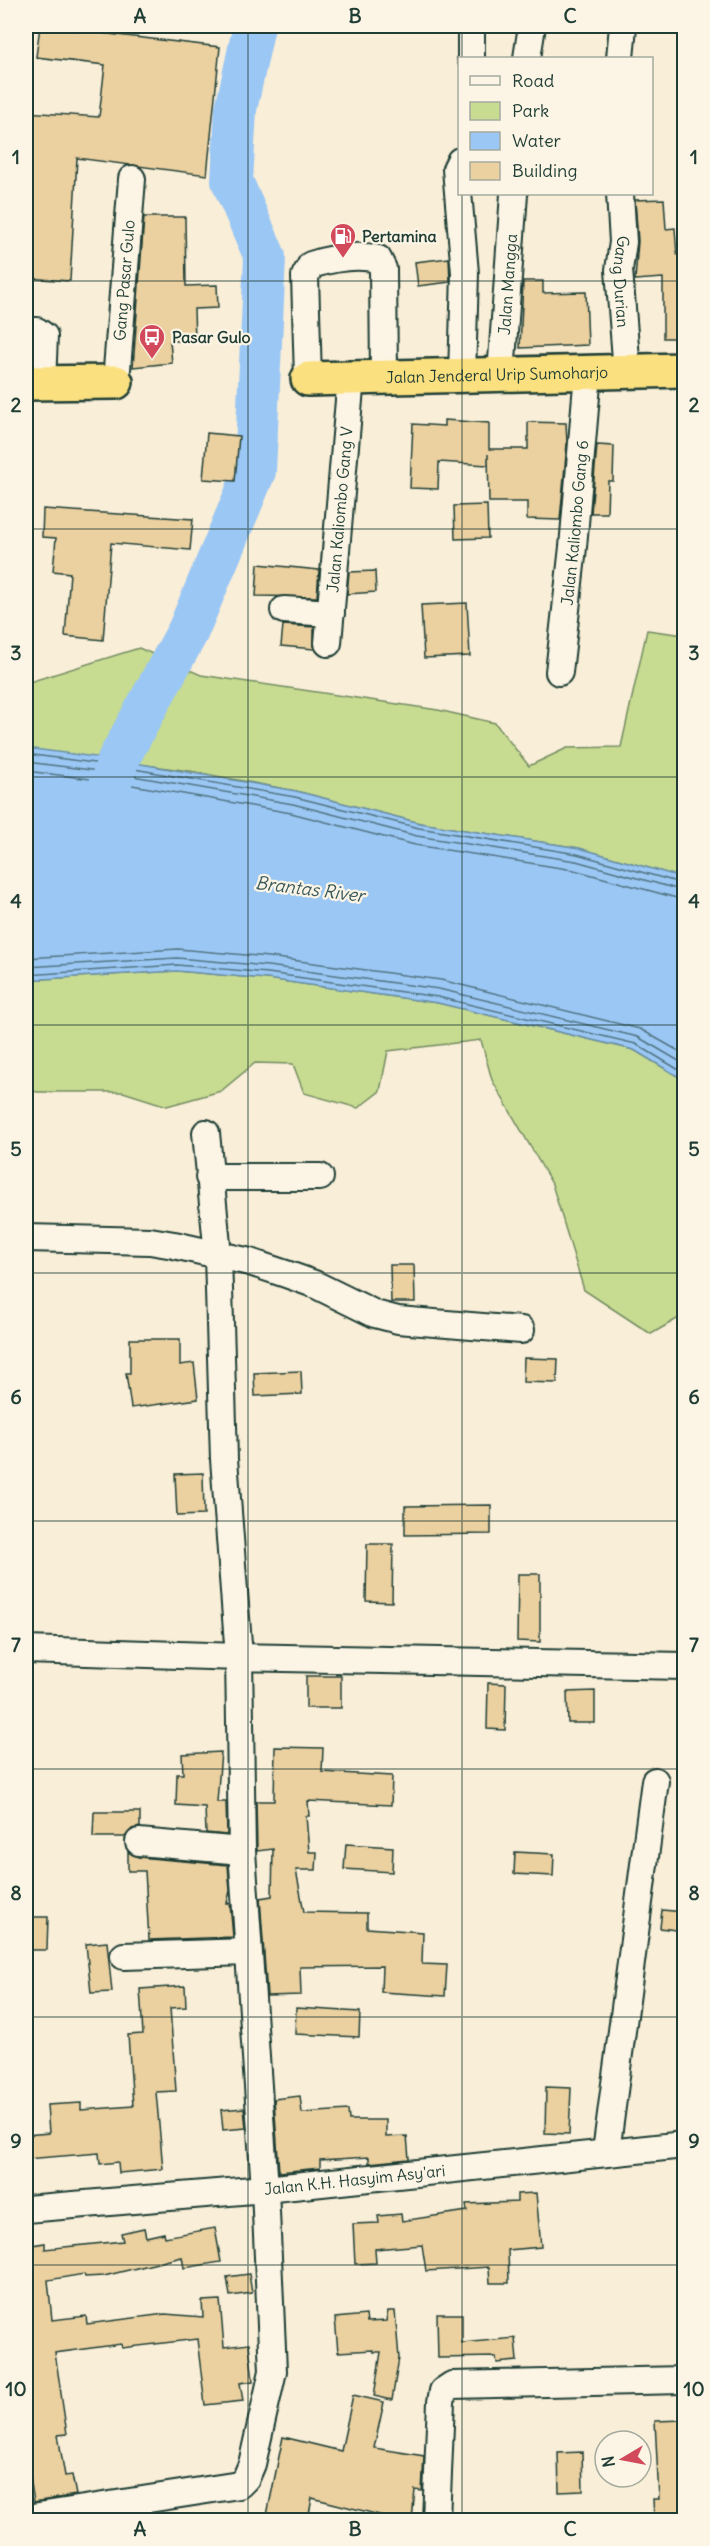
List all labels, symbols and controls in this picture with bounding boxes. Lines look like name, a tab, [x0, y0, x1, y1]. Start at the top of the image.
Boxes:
text: A	[134, 3, 147, 28]
text: B	[348, 3, 362, 28]
text: C	[563, 3, 577, 28]
legend	[458, 57, 653, 195]
text: Road	[512, 69, 555, 92]
text: Park	[512, 99, 549, 122]
text: Water	[512, 129, 562, 152]
text: 1	[12, 144, 20, 169]
text: 1	[690, 144, 698, 169]
text: Building	[512, 159, 577, 182]
street label: Gang Pasar Gulo	[109, 219, 139, 342]
fuel station icon: Pertamina	[328, 221, 358, 259]
place label: Pertamina	[362, 226, 437, 246]
street label: Jalan Mangga	[494, 233, 521, 336]
street label: Gang Durian	[609, 235, 633, 328]
bus stop icon: Pasar Gulo	[137, 322, 167, 360]
place label: Pasar Gulo	[172, 327, 251, 347]
street label: Jalan Jenderal Urip Sumoharjo	[385, 362, 608, 387]
text: 2	[11, 392, 22, 417]
text: 2	[689, 392, 700, 417]
street label: Jalan Kaliombo Gang V	[322, 426, 357, 593]
street label: Jalan Kaliombo Gang 6	[557, 439, 592, 606]
text: 3	[10, 640, 22, 665]
text: 3	[688, 640, 700, 665]
water label: Brantas River	[254, 871, 368, 907]
text: 4	[10, 888, 22, 913]
text: 4	[688, 888, 700, 913]
text: 5	[10, 1136, 22, 1161]
text: 5	[688, 1136, 700, 1161]
text: 6	[10, 1384, 22, 1409]
text: 6	[688, 1384, 700, 1409]
text: 7	[11, 1632, 21, 1657]
text: 7	[689, 1632, 699, 1657]
text: 8	[10, 1880, 22, 1905]
text: 8	[688, 1880, 700, 1905]
text: 9	[10, 2128, 22, 2153]
text: 9	[688, 2128, 700, 2153]
street label: Jalan K.H. Hasyim Asy'ari	[263, 2160, 446, 2199]
text: 10	[5, 2376, 27, 2401]
text: 10	[683, 2376, 705, 2401]
north arrow	[593, 2429, 653, 2489]
text: N	[597, 2454, 619, 2469]
text: A	[134, 2516, 147, 2541]
text: B	[348, 2516, 362, 2541]
text: C	[563, 2516, 577, 2541]

